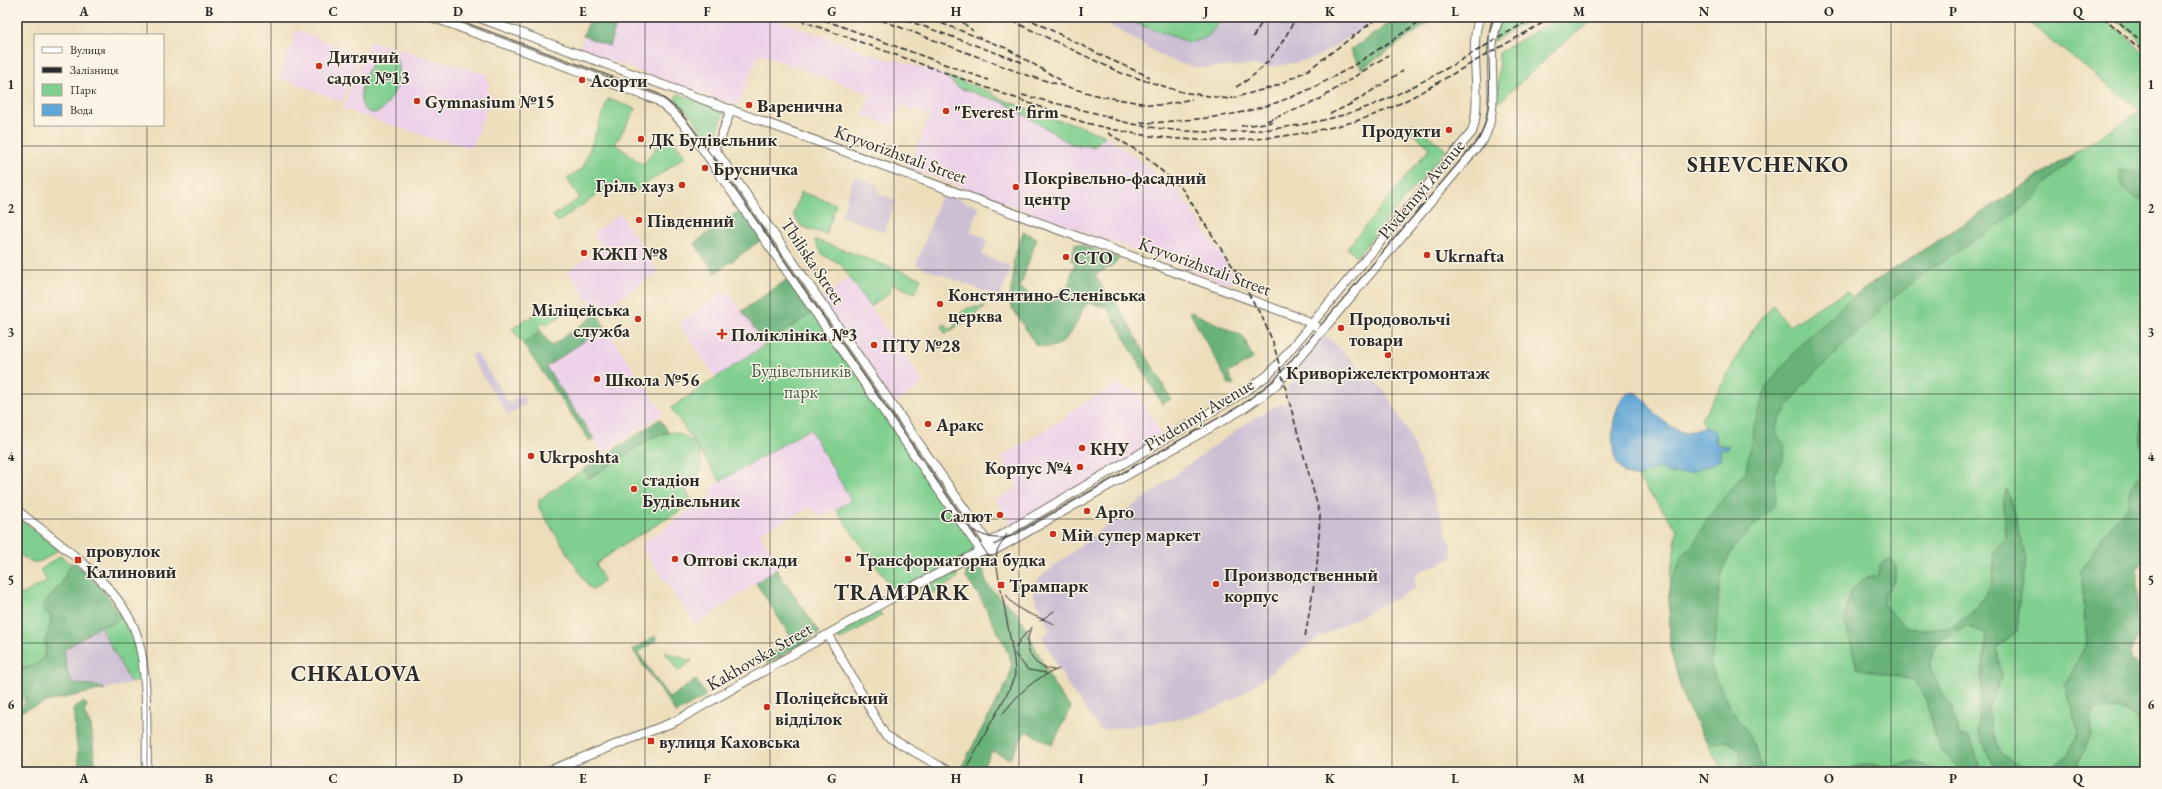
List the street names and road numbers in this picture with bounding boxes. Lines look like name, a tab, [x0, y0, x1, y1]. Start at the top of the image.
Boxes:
street label: Kryvorizhstali Street	[832, 119, 971, 189]
street label: Pivdennyi Avenue	[1372, 134, 1470, 244]
street label: Tbiliska Street	[776, 214, 850, 309]
street label: Kryvorizhstali Street	[1136, 231, 1275, 301]
street label: Pivdennyi Avenue	[1140, 372, 1258, 456]
street label: Kakhovska Street	[702, 616, 816, 696]

